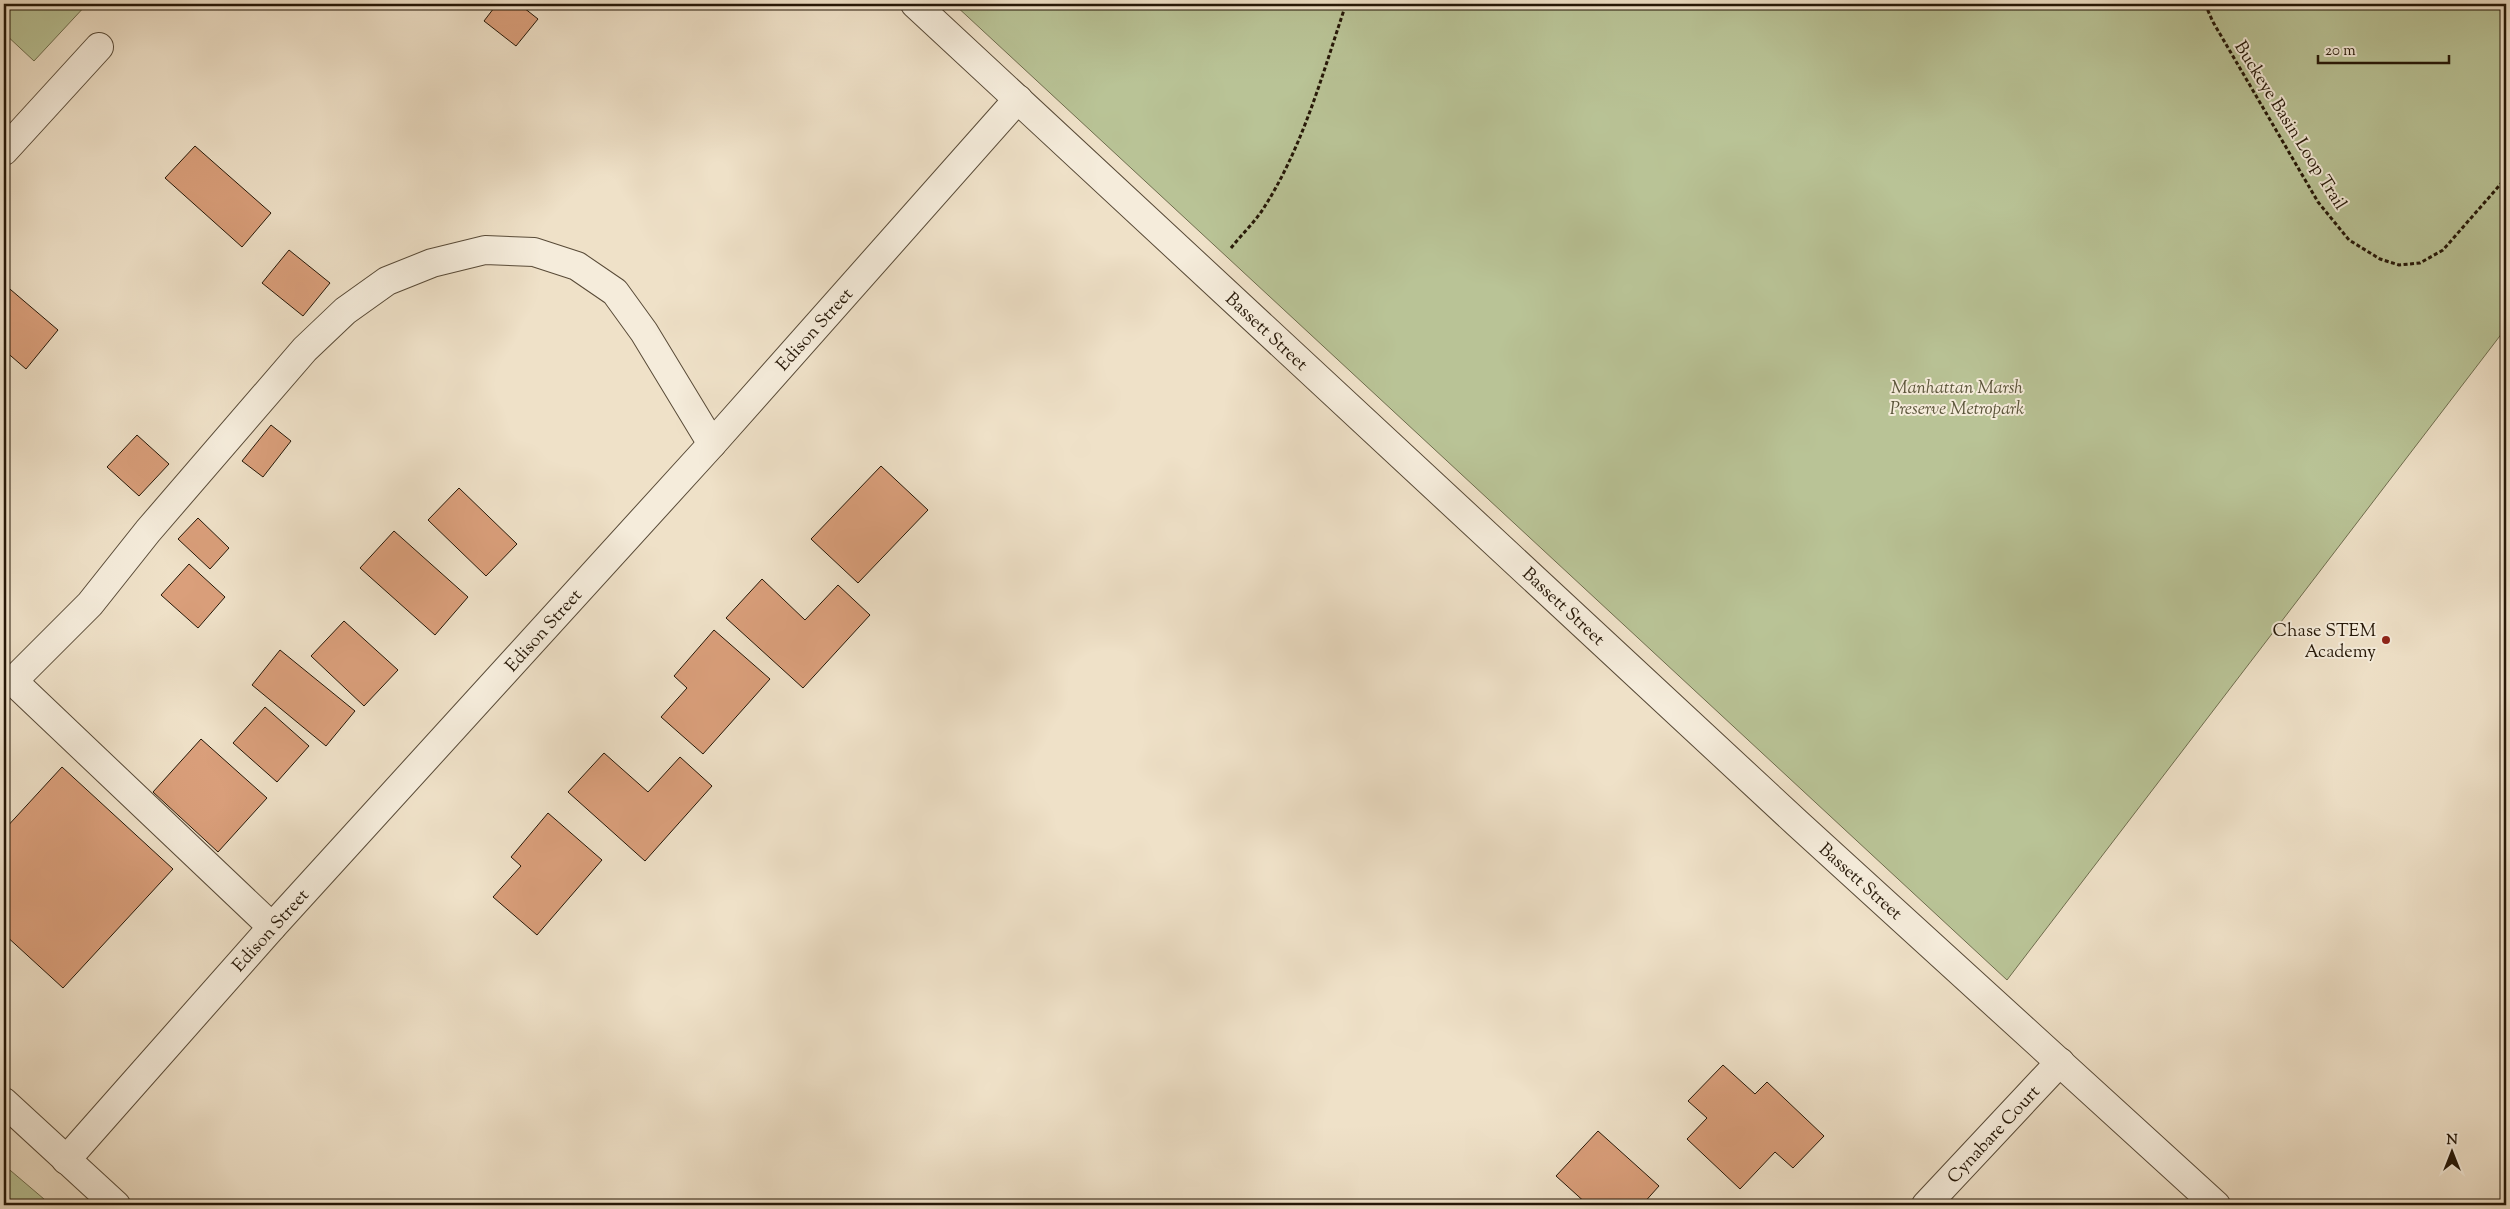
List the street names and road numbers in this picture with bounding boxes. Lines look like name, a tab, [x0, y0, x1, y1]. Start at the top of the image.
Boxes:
street label: Buckeye Basin Loop Trail	[2227, 37, 2352, 216]
street label: Edison Street	[771, 283, 860, 378]
street label: Bassett Street	[1218, 287, 1313, 378]
street label: Bassett Street	[1515, 562, 1610, 653]
street label: Edison Street	[500, 584, 589, 679]
street label: Bassett Street	[1812, 838, 1907, 927]
street label: Edison Street	[227, 884, 316, 979]
street label: Cynabare Court	[1942, 1080, 2047, 1190]

